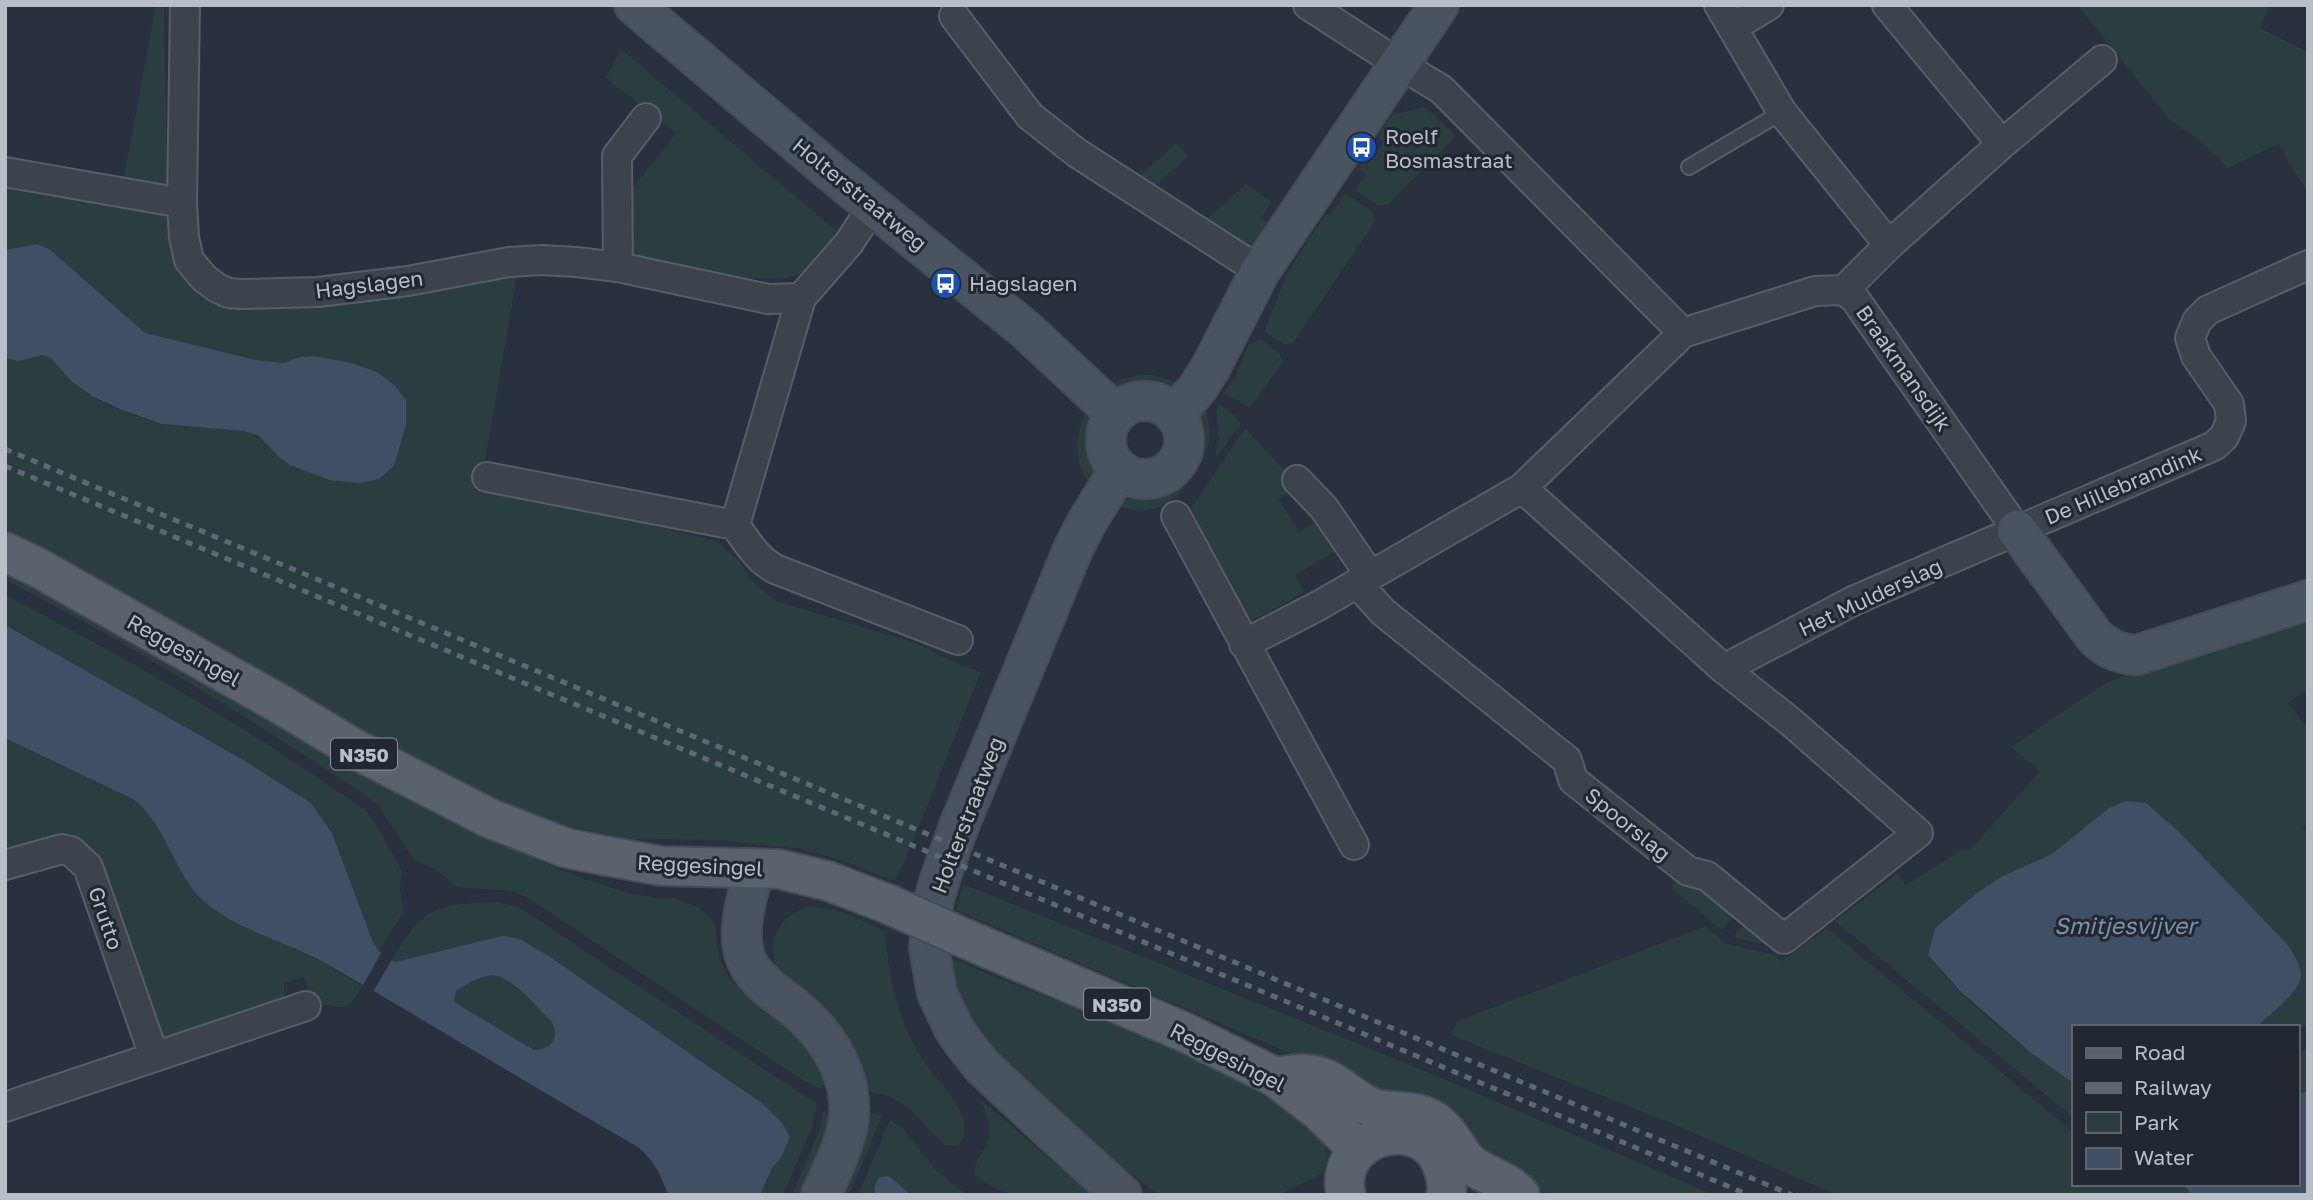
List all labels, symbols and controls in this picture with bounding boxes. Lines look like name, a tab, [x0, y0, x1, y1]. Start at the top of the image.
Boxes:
place label: Roelf Bosmastraat	[1385, 123, 1513, 173]
bus stop icon: Roelf Bosmastraat	[1345, 131, 1379, 165]
street label: Holterstraatweg	[788, 132, 932, 256]
street label: Hagslagen	[314, 264, 424, 304]
bus stop icon: Hagslagen	[929, 266, 963, 300]
place label: Hagslagen	[969, 270, 1077, 296]
street label: Braakmansdijk	[1851, 300, 1957, 436]
street label: De Hillebrandink	[2041, 440, 2206, 530]
street label: Het Mulderslag	[1794, 552, 1946, 642]
street label: Reggesingel	[123, 608, 245, 692]
street label: Holterstraatweg	[925, 733, 1009, 897]
road number: N350	[331, 738, 397, 769]
street label: Spoorslag	[1580, 782, 1676, 866]
street label: Reggesingel	[637, 849, 763, 881]
street label: Grutto	[83, 883, 129, 953]
water label: Smitjesvijver	[2054, 911, 2199, 939]
road number: N350	[1084, 988, 1150, 1020]
street label: Reggesingel	[1166, 1017, 1290, 1097]
legend	[2072, 1025, 2299, 1186]
text: Road	[2134, 1039, 2185, 1065]
text: Railway	[2134, 1074, 2212, 1100]
text: Park	[2134, 1109, 2180, 1135]
text: Water	[2134, 1144, 2194, 1170]

